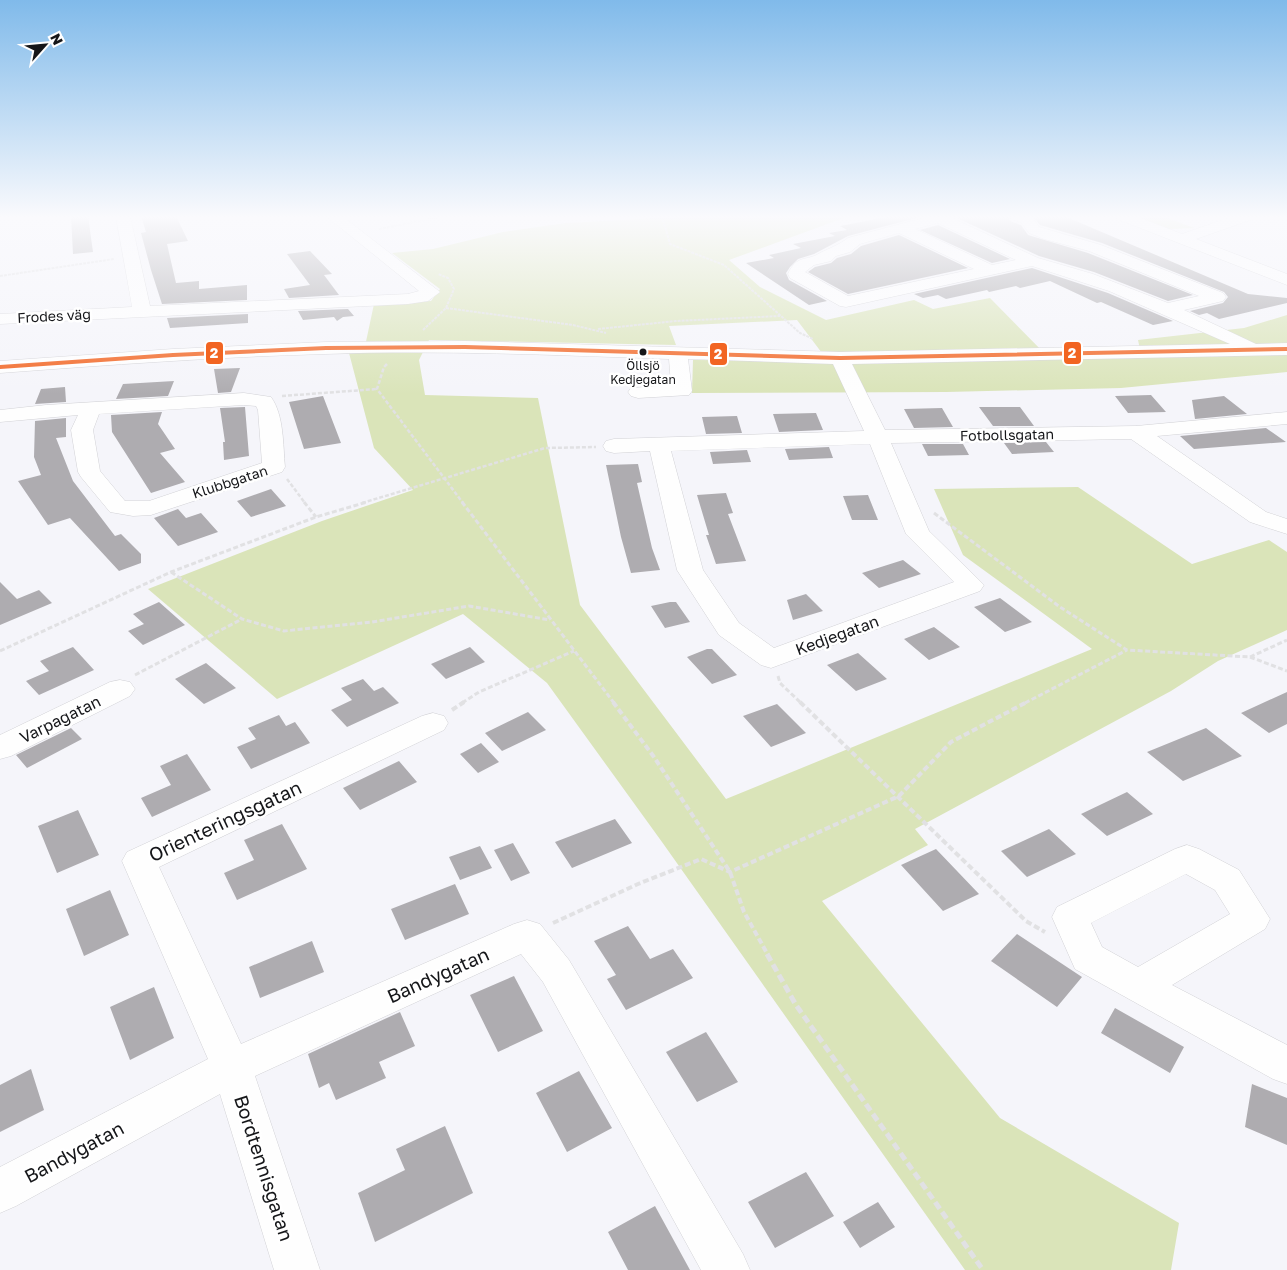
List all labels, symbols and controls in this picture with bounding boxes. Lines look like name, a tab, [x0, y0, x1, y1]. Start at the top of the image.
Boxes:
north arrow	[20, 20, 70, 70]
text: N	[47, 30, 67, 47]
street label: Frodes väg	[17, 305, 91, 326]
line badge: 2	[205, 341, 224, 365]
line badge: 2	[1063, 341, 1082, 365]
line badge: 2	[709, 342, 728, 366]
text: 2	[210, 344, 219, 361]
text: 2	[1068, 344, 1077, 361]
text: 2	[714, 345, 723, 362]
marker: Öllsjö Kedjegatan	[638, 347, 648, 357]
place label: Öllsjö Kedjegatan	[610, 358, 676, 387]
street label: Fotbollsgatan	[960, 425, 1054, 444]
street label: Klubbgatan	[190, 461, 270, 502]
street label: Kedjegatan	[793, 611, 881, 659]
street label: Varpagatan	[16, 691, 104, 747]
street label: Orienteringsgatan	[145, 775, 305, 866]
street label: Bandygatan	[383, 942, 492, 1007]
street label: Bordtennisgatan	[230, 1092, 299, 1244]
street label: Bandygatan	[20, 1116, 127, 1187]

